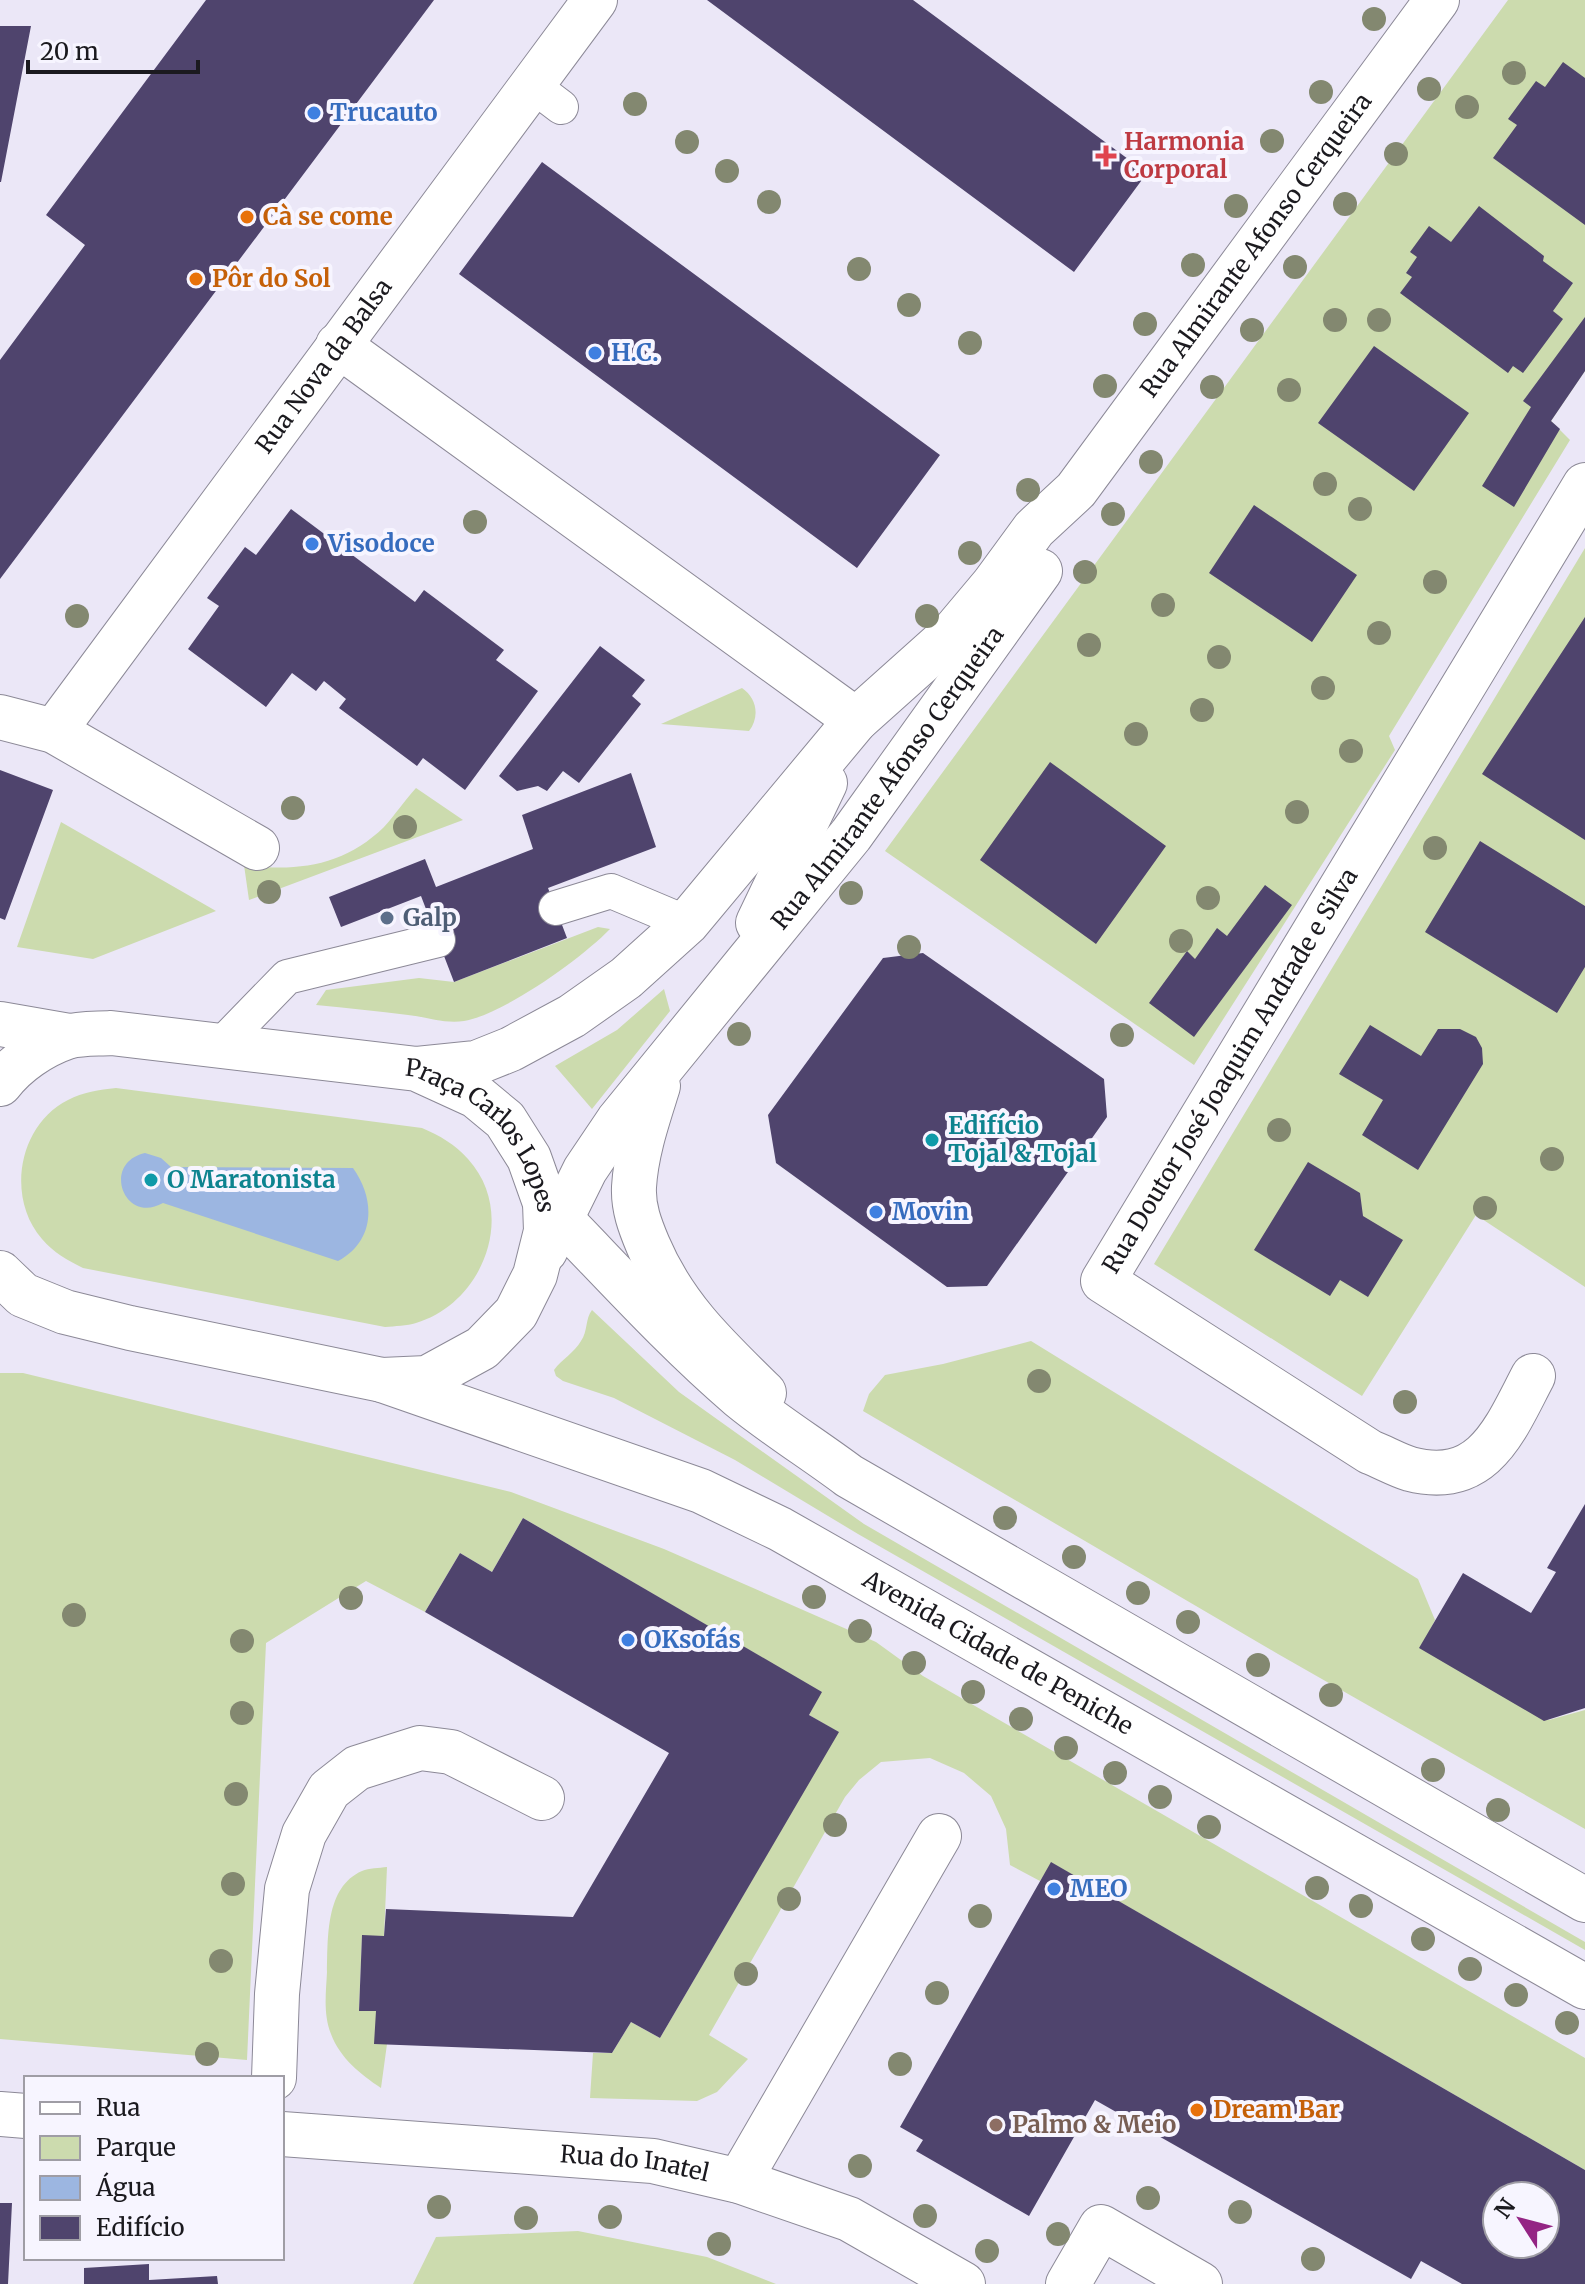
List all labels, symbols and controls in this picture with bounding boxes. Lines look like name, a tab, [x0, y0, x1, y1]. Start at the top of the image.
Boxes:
scale bar	[28, 24, 198, 74]
text: 20 m	[40, 36, 99, 67]
street label: Rua Almirante Afonso Cerqueira	[1133, 87, 1378, 403]
place label: Trucauto	[330, 97, 437, 128]
marker: Trucauto	[305, 104, 323, 122]
place label: Harmonia Corporal	[1124, 126, 1244, 185]
marker: Harmonia Corporal	[1095, 145, 1117, 167]
place label: Cà se come	[263, 201, 393, 232]
marker: Cà se come	[238, 208, 256, 226]
place label: Pôr do Sol	[212, 263, 331, 294]
marker: Pôr do Sol	[187, 270, 205, 288]
street label: Rua Nova da Balsa	[249, 272, 399, 459]
place label: H.C.	[611, 337, 659, 368]
marker: H.C.	[586, 344, 604, 362]
place label: Visodoce	[327, 528, 435, 559]
marker: Visodoce	[303, 535, 321, 553]
street label: Rua Almirante Afonso Cerqueira	[764, 620, 1010, 936]
street label: Rua Doutor José Joaquim Andrade e Silva	[1095, 862, 1364, 1279]
place label: Galp	[403, 902, 457, 933]
marker: Galp	[378, 909, 396, 927]
street label: Praça Carlos Lopes	[404, 1052, 561, 1213]
place label: Edifício Tojal & Tojal	[948, 1110, 1097, 1169]
marker: Edifício Tojal & Tojal	[923, 1131, 941, 1149]
place label: O Maratonista	[167, 1164, 336, 1195]
marker: O Maratonista	[142, 1171, 160, 1189]
place label: Movin	[892, 1196, 969, 1227]
marker: Movin	[867, 1203, 885, 1221]
street label: Avenida Cidade de Peniche	[856, 1563, 1139, 1742]
place label: OKsofás	[644, 1624, 741, 1655]
marker: OKsofás	[619, 1631, 637, 1649]
place label: MEO	[1070, 1873, 1128, 1904]
marker: MEO	[1045, 1880, 1063, 1898]
legend	[24, 2076, 284, 2260]
text: Rua	[96, 2092, 140, 2123]
place label: Dream Bar	[1213, 2094, 1340, 2125]
marker: Dream Bar	[1188, 2101, 1206, 2119]
place label: Palmo & Meio	[1012, 2109, 1176, 2140]
marker: Palmo & Meio	[987, 2116, 1005, 2134]
text: Parque	[96, 2132, 176, 2163]
street label: Rua do Inatel	[559, 2138, 712, 2189]
text: Água	[95, 2172, 156, 2203]
north arrow	[1481, 2180, 1561, 2260]
text: N	[1488, 2192, 1522, 2224]
text: Edifício	[96, 2212, 184, 2243]

